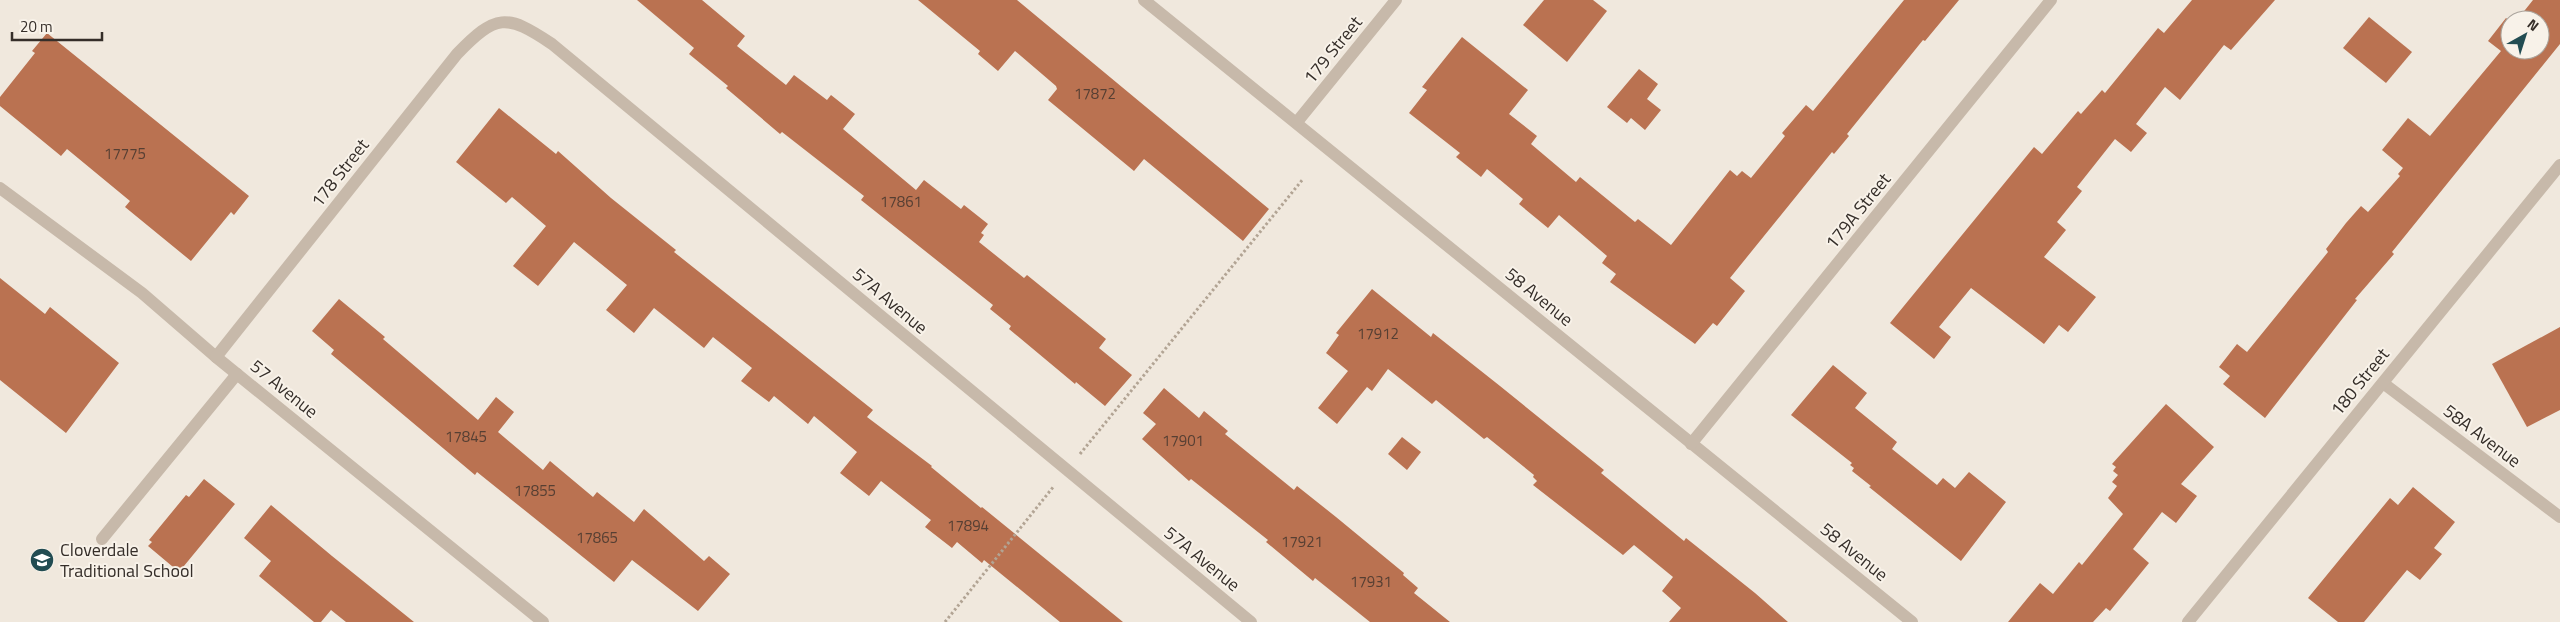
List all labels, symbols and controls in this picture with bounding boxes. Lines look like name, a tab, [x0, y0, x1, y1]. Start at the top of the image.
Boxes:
street label: 179 Street	[1297, 9, 1369, 90]
scale bar	[12, 10, 102, 42]
north arrow	[2500, 10, 2550, 60]
text: N	[2523, 13, 2544, 36]
text: 20 m	[20, 15, 53, 38]
house number: 17872	[1074, 82, 1116, 105]
street label: 178 Street	[304, 132, 375, 213]
house number: 17775	[104, 142, 146, 165]
street label: 179A Street	[1818, 166, 1897, 255]
house number: 17861	[880, 190, 922, 213]
street label: 57A Avenue	[847, 261, 934, 340]
street label: 58 Avenue	[1500, 261, 1579, 332]
house number: 17912	[1357, 322, 1399, 345]
street label: 180 Street	[2324, 341, 2396, 422]
street label: 57 Avenue	[245, 353, 324, 424]
street label: 58A Avenue	[2438, 397, 2527, 474]
house number: 17845	[445, 425, 487, 448]
house number: 17901	[1162, 429, 1204, 452]
house number: 17855	[514, 479, 556, 502]
house number: 17894	[947, 514, 989, 537]
street label: 58 Avenue	[1815, 516, 1894, 587]
street label: 57A Avenue	[1158, 519, 1246, 598]
house number: 17865	[576, 526, 618, 549]
house number: 17921	[1281, 530, 1323, 553]
place label: Cloverdale Traditional School	[60, 536, 194, 584]
school or university icon: Cloverdale Traditional School	[29, 547, 55, 573]
house number: 17931	[1350, 570, 1392, 593]

